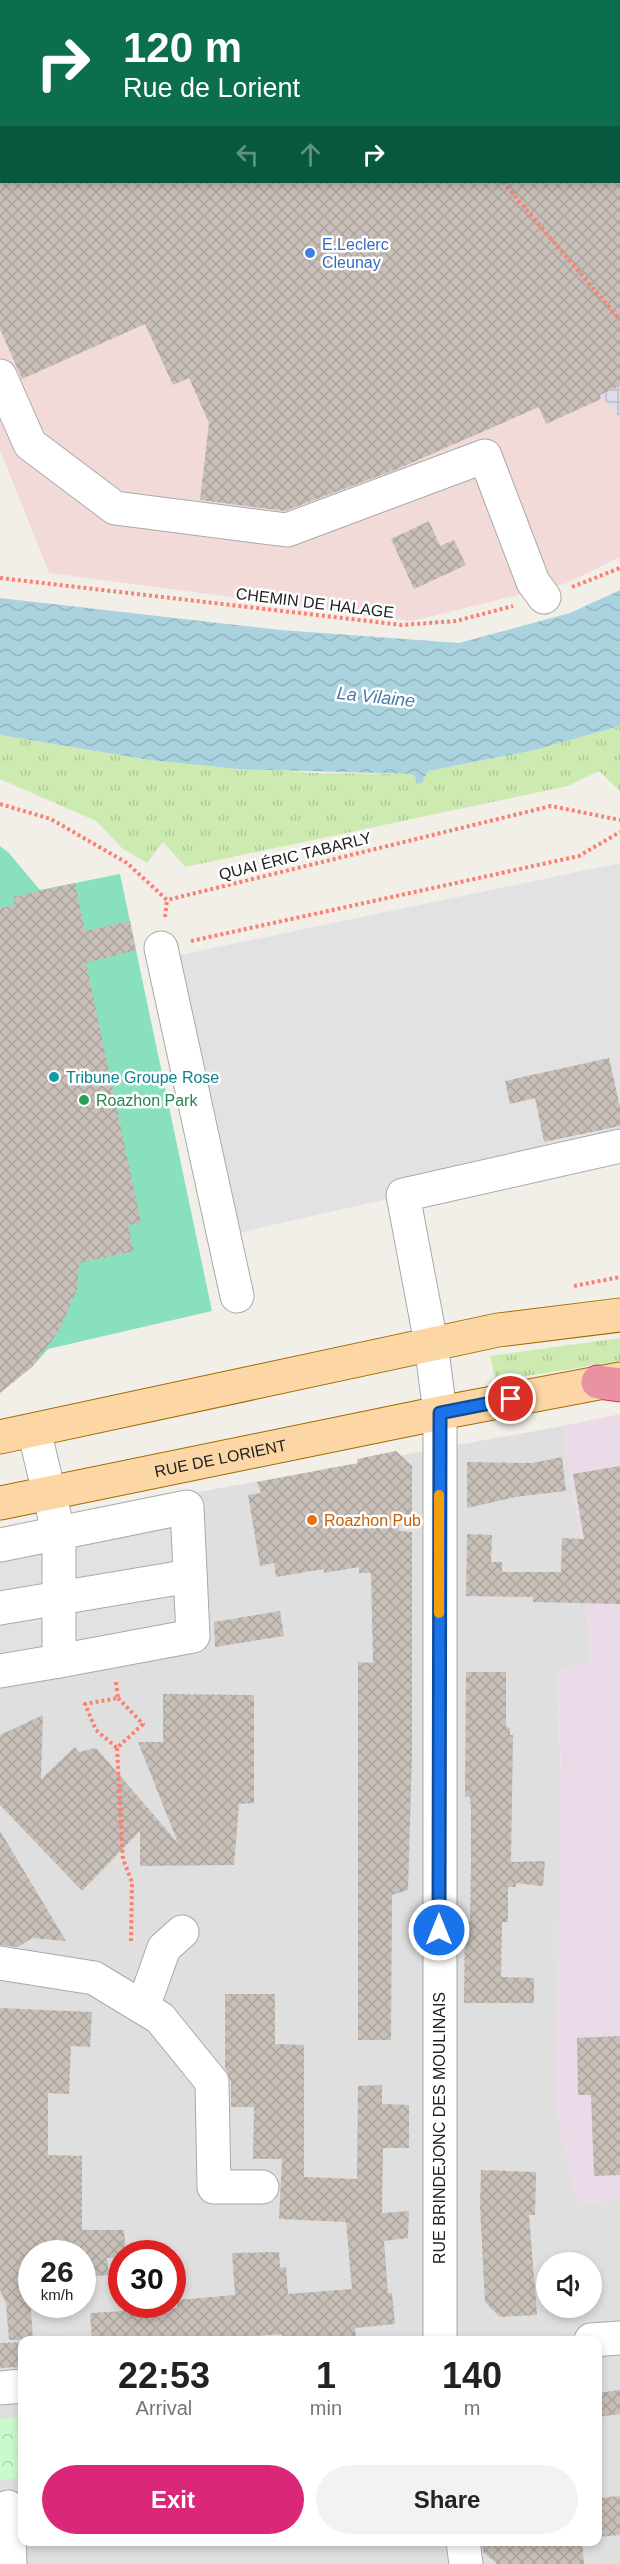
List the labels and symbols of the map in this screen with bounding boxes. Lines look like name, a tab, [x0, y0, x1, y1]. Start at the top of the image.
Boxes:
place label: E.Leclerc Cleunay	[322, 236, 389, 271]
marker: E.Leclerc Cleunay	[303, 246, 317, 260]
street label: CHEMIN DE HALAGE	[235, 585, 395, 621]
water label: La Vilaine	[336, 683, 416, 711]
street label: QUAI ÉRIC TABARLY	[217, 828, 373, 883]
place label: Tribune Groupe Rose	[66, 1069, 219, 1086]
marker: Tribune Groupe Rose	[47, 1070, 61, 1084]
place label: Roazhon Park	[96, 1092, 198, 1109]
marker: Roazhon Park	[77, 1093, 91, 1107]
pin	[485, 1373, 536, 1424]
street label: RUE DE LORIENT	[153, 1436, 288, 1480]
place label: Roazhon Pub	[324, 1512, 421, 1529]
marker: Roazhon Pub	[305, 1513, 319, 1527]
position arrow	[407, 1898, 471, 1962]
street label: RUE BRINDEJONC DES MOULINAIS	[431, 1992, 448, 2264]
speed limit sign: 30	[108, 2240, 186, 2318]

